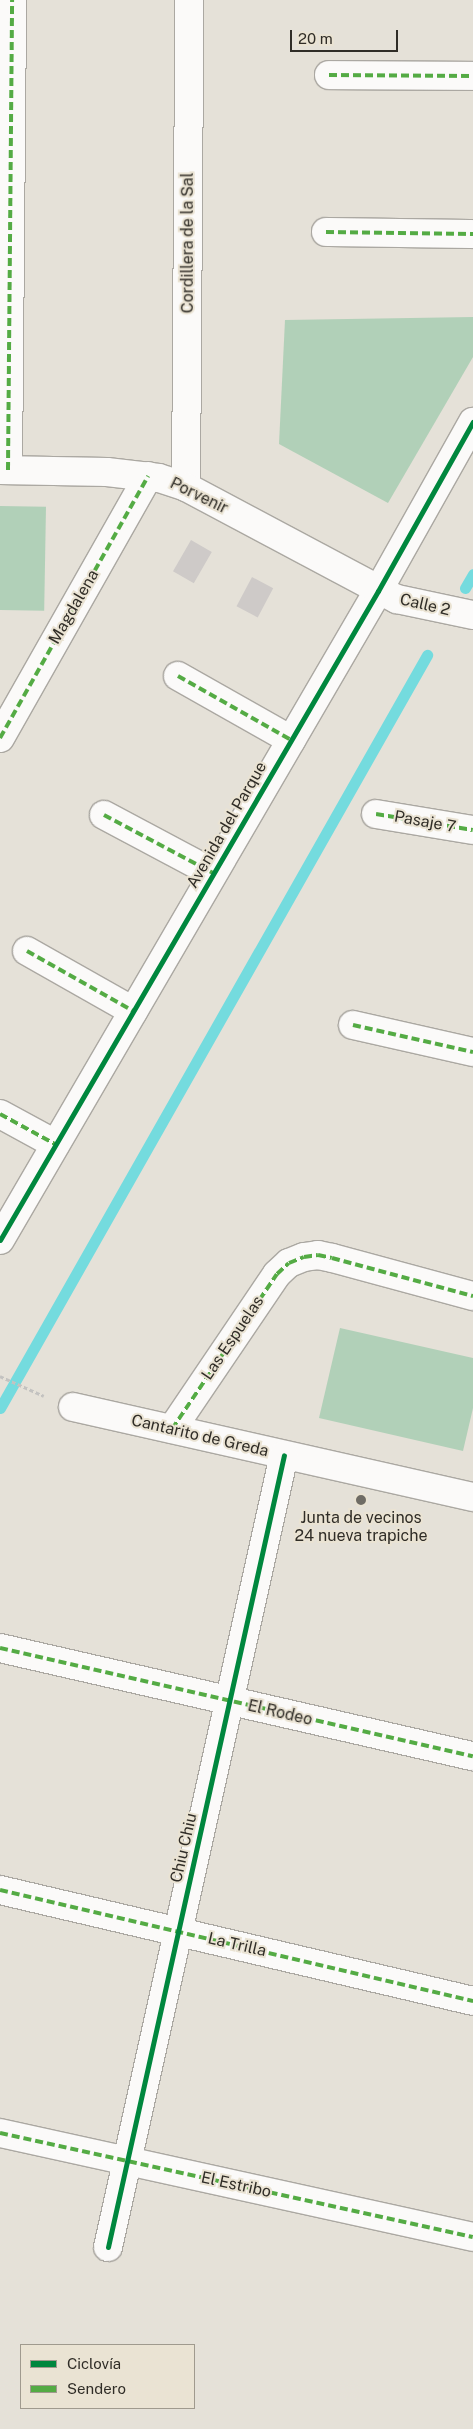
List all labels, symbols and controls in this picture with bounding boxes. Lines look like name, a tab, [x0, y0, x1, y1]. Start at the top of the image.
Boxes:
scale bar	[293, 20, 400, 52]
text: 20 m	[298, 30, 333, 47]
street label: Cordillera de la Sal	[178, 172, 198, 314]
street label: Porvenir	[167, 474, 231, 518]
street label: Magdalena	[45, 566, 103, 648]
street label: Calle 2	[398, 590, 452, 620]
street label: Avenida del Parque	[183, 758, 271, 892]
street label: Pasaje 7	[393, 807, 457, 837]
street label: Las Espuelas	[198, 1292, 268, 1384]
street label: Cantarito de Greda	[129, 1411, 271, 1461]
marker: Junta de vecinos 24 nueva trapiche	[355, 1494, 367, 1506]
place label: Junta de vecinos 24 nueva trapiche	[295, 1508, 427, 1546]
street label: El Rodeo	[246, 1696, 314, 1730]
street label: Chiu Chiu	[167, 1811, 201, 1885]
street label: La Trilla	[206, 1929, 268, 1961]
street label: El Estribo	[199, 2168, 273, 2202]
legend	[20, 2344, 195, 2409]
text: Ciclovía	[67, 2355, 121, 2372]
text: Sendero	[67, 2380, 126, 2397]

